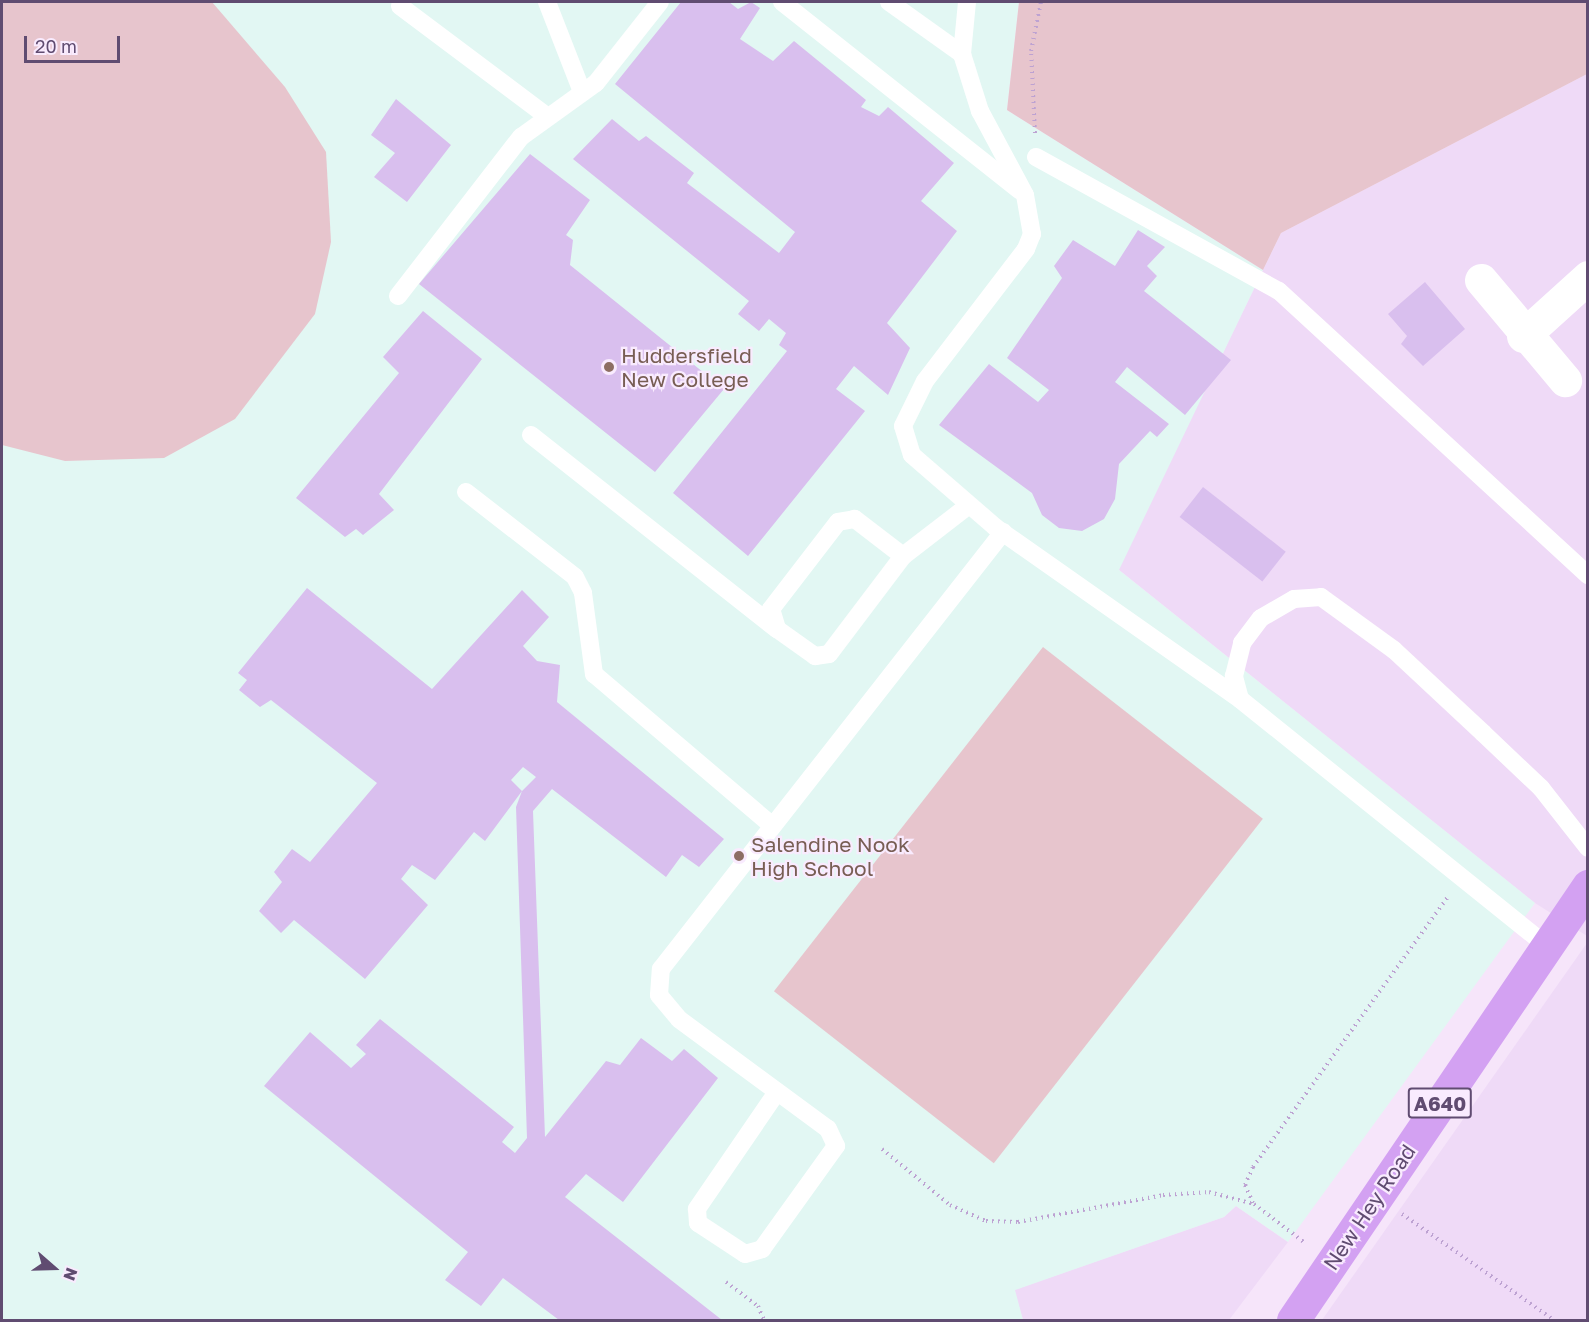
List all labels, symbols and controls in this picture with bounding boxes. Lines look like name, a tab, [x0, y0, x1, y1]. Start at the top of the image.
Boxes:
scale bar	[27, 24, 123, 62]
text: 20 m	[35, 35, 77, 57]
place label: Huddersfield New College	[621, 342, 752, 392]
marker: Huddersfield New College	[602, 360, 616, 374]
place label: Salendine Nook High School	[751, 831, 910, 881]
marker: Salendine Nook High School	[732, 849, 746, 863]
road number: A640	[1407, 1086, 1473, 1120]
street label: New Hey Road	[1318, 1139, 1420, 1275]
north arrow	[24, 1238, 84, 1298]
text: N	[59, 1265, 82, 1283]

